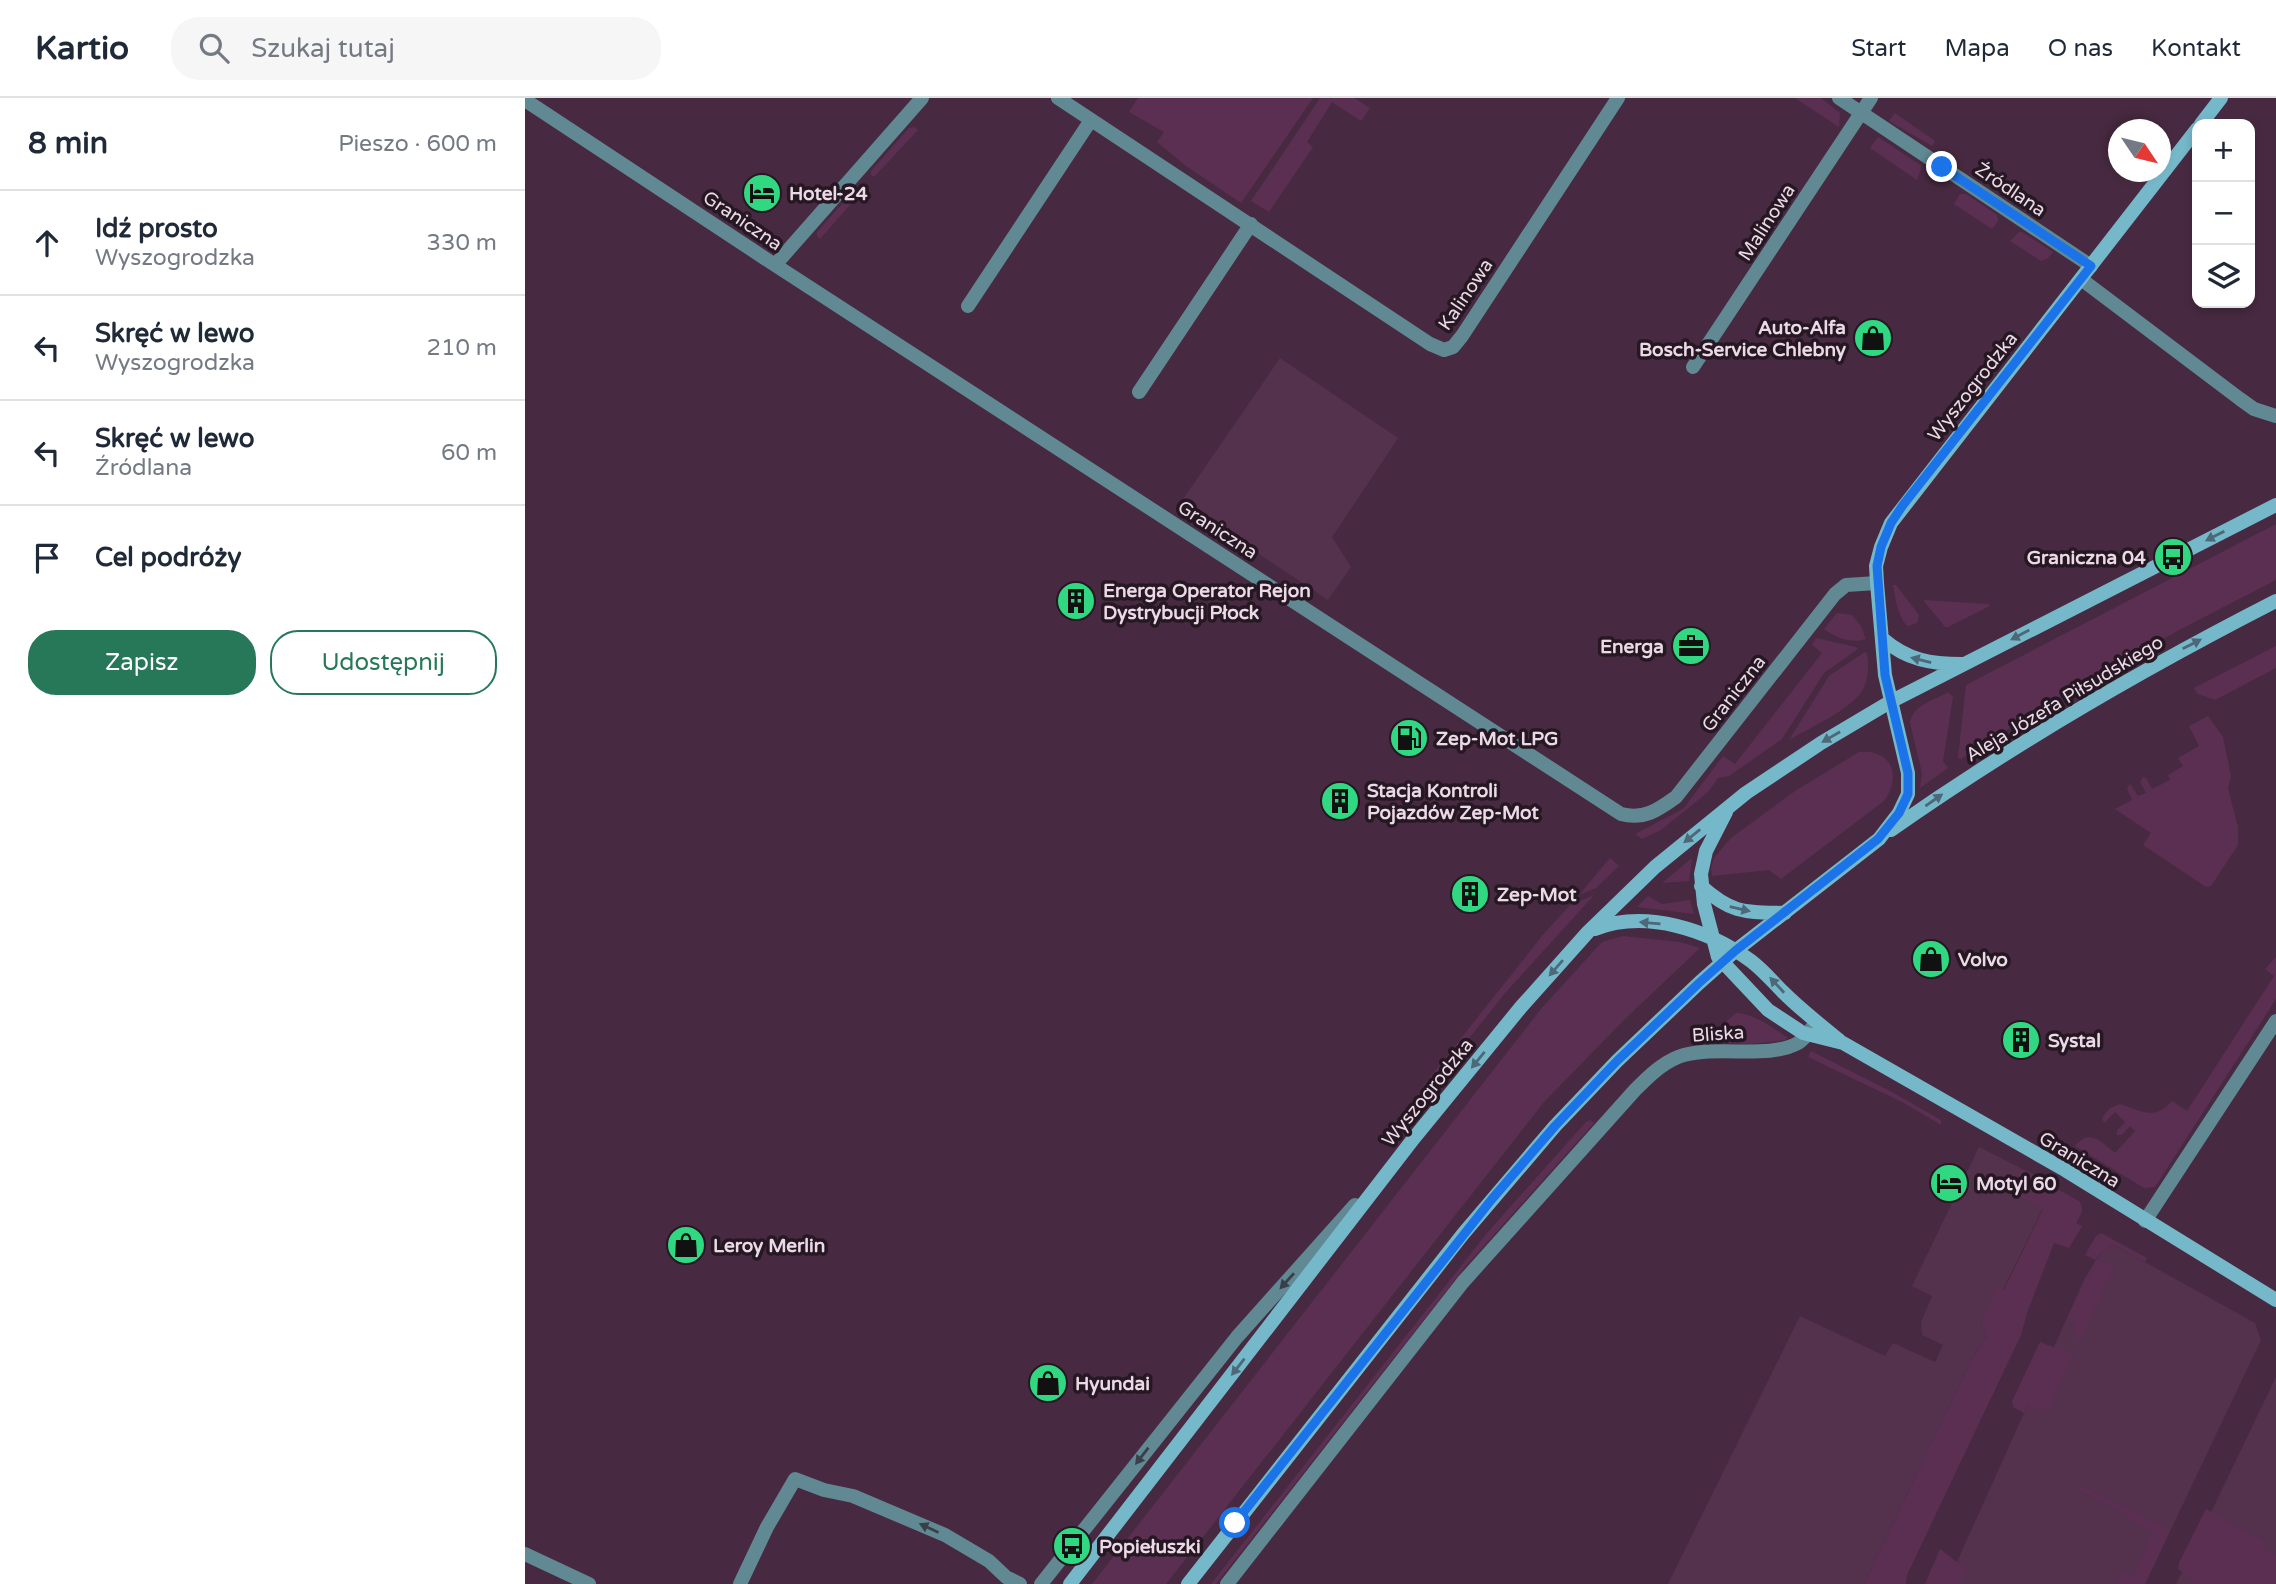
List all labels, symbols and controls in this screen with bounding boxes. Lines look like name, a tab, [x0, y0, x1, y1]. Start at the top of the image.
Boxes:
search box	[171, 17, 661, 80]
text: Kartio	[35, 29, 129, 68]
icon: search	[195, 29, 233, 67]
text: Szukaj tutaj	[251, 33, 395, 64]
text: Start	[1851, 34, 1906, 63]
text: Mapa	[1944, 34, 2010, 63]
text: O nas	[2048, 34, 2113, 63]
text: Kontakt	[2151, 34, 2241, 63]
north arrow	[2108, 119, 2171, 182]
map controls	[2192, 119, 2255, 308]
button: +	[2192, 119, 2255, 182]
text: 8 min	[28, 125, 108, 162]
text: Pieszo · 600 m	[338, 130, 497, 158]
route end	[1926, 151, 1957, 182]
street label: Źródlana	[1971, 158, 2050, 221]
hotel icon: Hotel-24	[741, 172, 783, 214]
street label: Malinowa	[1734, 180, 1800, 265]
button: −	[2192, 182, 2255, 245]
place label: Hotel-24	[789, 183, 868, 205]
street label: Graniczna	[699, 186, 786, 255]
text: Idź prosto	[95, 213, 218, 244]
icon: ahead	[28, 224, 66, 262]
text: 330 m	[427, 229, 497, 257]
text: Wyszogrodzka	[95, 244, 255, 272]
button: layers	[2192, 245, 2255, 308]
street label: Kalinowa	[1434, 255, 1498, 334]
place label: Auto-Alfa Bosch-Service Chlebny	[1639, 317, 1847, 362]
shop icon: Auto-Alfa Bosch-Service Chlebny	[1852, 317, 1894, 359]
text: Skręć w lewo	[95, 318, 255, 349]
street label: Wyszogrodzka	[1923, 328, 2022, 445]
icon: left	[28, 329, 66, 367]
text: 210 m	[427, 334, 497, 362]
text: Wyszogrodzka	[95, 349, 255, 377]
text: Skręć w lewo	[95, 423, 255, 454]
icon: left	[28, 434, 66, 472]
text: 60 m	[441, 439, 497, 467]
text: Źródlana	[95, 454, 192, 482]
street label: Graniczna	[1174, 496, 1261, 564]
one-way arrow	[2205, 530, 2225, 541]
bus stop icon: Graniczna 04	[2152, 536, 2194, 578]
icon: arrive	[28, 539, 66, 577]
text: Cel podróży	[95, 542, 242, 573]
place label: Graniczna 04	[2027, 547, 2146, 569]
building icon: Energa Operator Rejon Dystrybucji Płock	[1055, 580, 1097, 622]
place label: Energa Operator Rejon Dystrybucji Płock	[1103, 580, 1311, 625]
office icon: Energa	[1670, 625, 1712, 667]
one-way arrow	[2010, 629, 2030, 641]
button: Zapisz	[28, 630, 256, 695]
button: Udostępnij	[270, 630, 497, 695]
street label: Aleja Józefa Piłsudskiego	[1962, 631, 2167, 767]
place label: Energa	[1600, 636, 1664, 659]
one-way arrow	[2182, 639, 2202, 650]
street label: Graniczna	[1697, 651, 1770, 736]
one-way arrow	[1910, 654, 1932, 665]
fuel station icon: Zep-Mot LPG	[1388, 717, 1430, 759]
place label: Zep-Mot LPG	[1436, 728, 1558, 751]
one-way arrow	[1822, 731, 1841, 743]
building icon: Stacja Kontroli Pojazdów Zep-Mot	[1319, 780, 1361, 822]
place label: Stacja Kontroli Pojazdów Zep-Mot	[1367, 780, 1540, 825]
one-way arrow	[1925, 793, 1943, 807]
one-way arrow	[1683, 828, 1701, 843]
building icon: Zep-Mot	[1449, 873, 1491, 915]
place label: Zep-Mot	[1497, 884, 1577, 907]
one-way arrow	[1729, 904, 1751, 915]
one-way arrow	[1639, 917, 1661, 928]
shop icon: Volvo	[1910, 938, 1952, 980]
place label: Volvo	[1958, 949, 2008, 971]
one-way arrow	[1548, 959, 1564, 976]
one-way arrow	[1769, 977, 1785, 994]
building icon: Systal	[2000, 1019, 2042, 1061]
street label: Bliska	[1691, 1021, 1745, 1047]
place label: Systal	[2048, 1030, 2101, 1053]
street label: Wyszogrodzka	[1378, 1034, 1478, 1151]
one-way arrow	[1471, 1050, 1486, 1068]
street label: Graniczna	[2035, 1127, 2124, 1193]
hotel icon: Motyl 60	[1928, 1162, 1970, 1204]
place label: Motyl 60	[1976, 1173, 2057, 1196]
shop icon: Leroy Merlin	[665, 1224, 707, 1266]
place label: Leroy Merlin	[713, 1235, 825, 1258]
one-way arrow	[1280, 1272, 1296, 1289]
one-way arrow	[1231, 1358, 1245, 1376]
shop icon: Hyundai	[1027, 1362, 1069, 1404]
place label: Hyundai	[1075, 1373, 1150, 1396]
one-way arrow	[1136, 1447, 1150, 1465]
route start	[1219, 1507, 1250, 1538]
one-way arrow	[919, 1522, 939, 1534]
bus stop icon: Popiełuszki	[1051, 1525, 1093, 1567]
place label: Popiełuszki	[1099, 1536, 1201, 1559]

